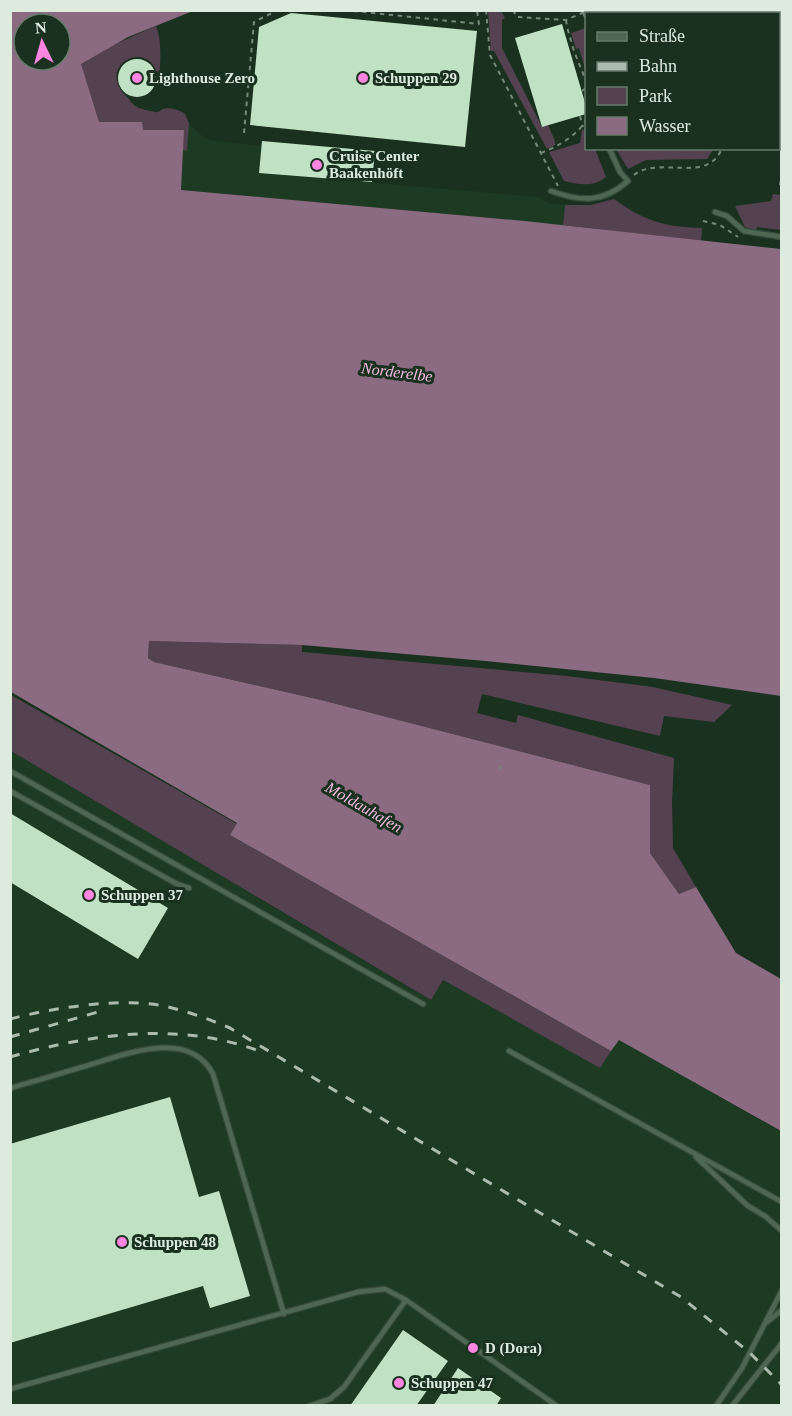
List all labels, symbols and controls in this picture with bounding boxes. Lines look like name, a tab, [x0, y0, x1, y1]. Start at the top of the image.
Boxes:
north arrow	[12, 12, 72, 72]
legend	[585, 12, 780, 150]
text: N	[34, 19, 48, 37]
text: Straße	[639, 26, 685, 46]
text: Bahn	[639, 56, 677, 76]
place label: Lighthouse Zero	[149, 70, 255, 86]
place label: Schuppen 29	[375, 70, 457, 86]
marker: Lighthouse Zero	[130, 71, 144, 85]
marker: Schuppen 29	[356, 71, 370, 85]
text: Park	[639, 86, 672, 106]
text: Wasser	[639, 116, 691, 136]
place label: Cruise Center Baakenhöft	[329, 148, 420, 181]
marker: Cruise Center Baakenhöft	[310, 158, 324, 172]
water label: Norderelbe	[359, 359, 434, 385]
water label: Moldauhafen	[321, 778, 405, 837]
place label: Schuppen 37	[101, 887, 184, 903]
marker: Schuppen 37	[82, 888, 96, 902]
place label: Schuppen 48	[134, 1234, 216, 1250]
marker: Schuppen 48	[115, 1235, 129, 1249]
place label: D (Dora)	[485, 1340, 542, 1357]
marker: D (Dora)	[466, 1341, 480, 1355]
place label: Schuppen 47	[411, 1375, 494, 1391]
marker: Schuppen 47	[392, 1376, 406, 1390]

